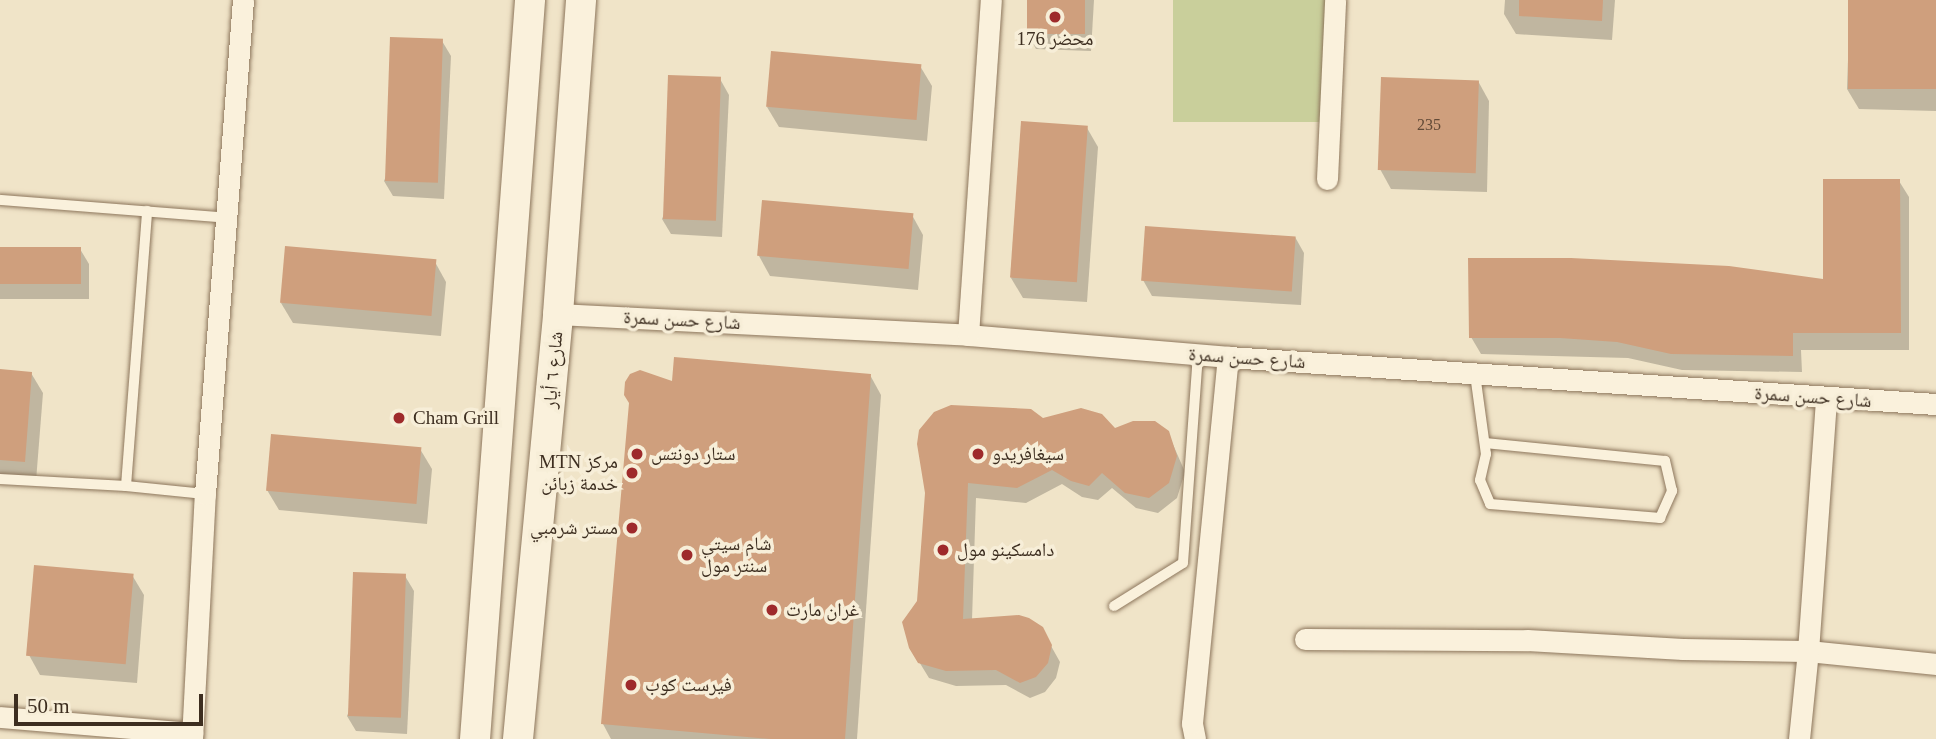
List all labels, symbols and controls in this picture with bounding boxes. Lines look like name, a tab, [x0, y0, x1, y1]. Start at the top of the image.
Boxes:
marker: محضر 176	[1047, 9, 1063, 25]
place label: محضر 176	[1016, 28, 1094, 50]
house number: 235	[1417, 115, 1441, 135]
street label: شارع حسن سمرة	[623, 306, 741, 334]
street label: شارع ٦ أيار	[538, 330, 568, 410]
street label: شارع حسن سمرة	[1188, 343, 1306, 373]
street label: شارع حسن سمرة	[1754, 382, 1872, 412]
place label: Cham Grill	[413, 407, 499, 429]
marker: Cham Grill	[391, 410, 407, 426]
place label: ستار دونتس	[651, 443, 735, 465]
place label: سيغافريدو	[992, 443, 1064, 465]
marker: ستار دونتس	[629, 446, 645, 462]
marker: سيغافريدو	[970, 446, 986, 462]
place label: MTN مركز خدمة زبائن	[539, 451, 618, 495]
marker: MTN مركز خدمة زبائن	[624, 465, 640, 481]
place label: مستر شرمبي	[530, 517, 618, 539]
marker: مستر شرمبي	[624, 520, 640, 536]
place label: شام سيتي سنتر مول	[701, 533, 772, 577]
place label: دامسكينو مول	[957, 539, 1054, 561]
marker: دامسكينو مول	[935, 542, 951, 558]
marker: شام سيتي سنتر مول	[679, 547, 695, 563]
place label: غران مارت	[786, 599, 859, 621]
marker: غران مارت	[764, 602, 780, 618]
place label: فيرست كوب	[645, 674, 732, 696]
marker: فيرست كوب	[623, 677, 639, 693]
scale bar	[18, 680, 206, 724]
text: 50 m	[27, 694, 70, 718]

